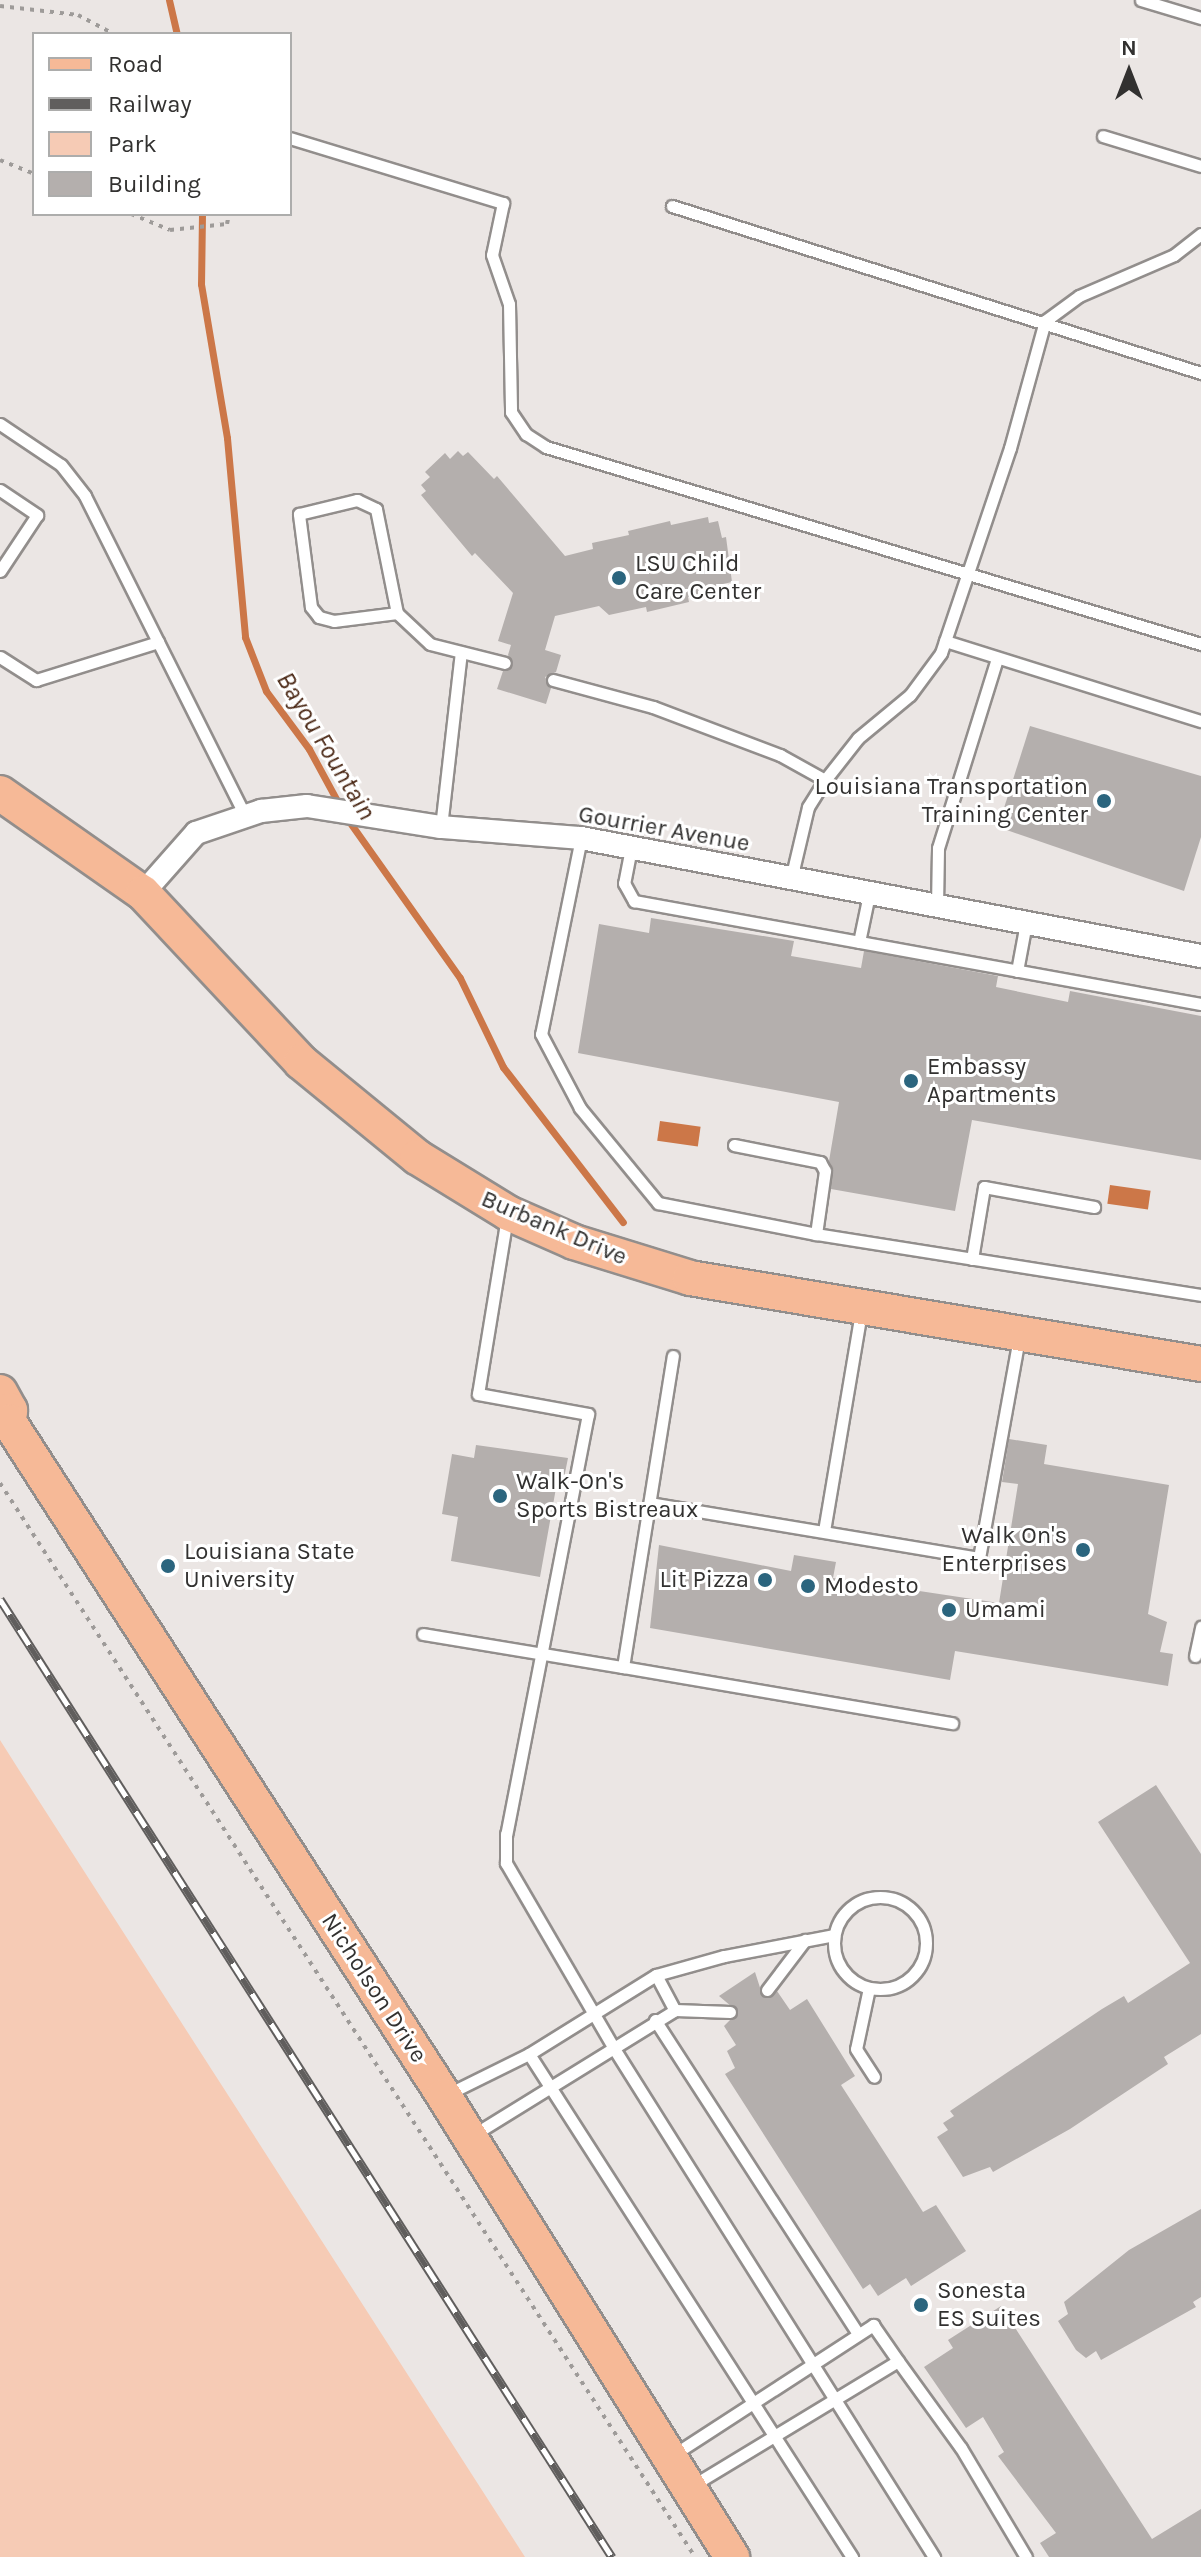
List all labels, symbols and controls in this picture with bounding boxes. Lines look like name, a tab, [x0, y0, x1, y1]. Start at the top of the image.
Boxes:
legend	[32, 32, 292, 216]
north arrow	[1089, 32, 1169, 112]
text: N	[1121, 35, 1137, 61]
text: Road	[108, 50, 163, 78]
text: Railway	[108, 90, 192, 118]
text: Park	[108, 130, 157, 158]
text: Building	[108, 170, 201, 198]
place label: LSU Child Care Center	[635, 550, 761, 606]
marker: LSU Child Care Center	[610, 569, 628, 587]
water label: Bayou Fountain	[270, 666, 382, 826]
place label: Louisiana Transportation Training Center	[815, 773, 1088, 829]
marker: Louisiana Transportation Training Center	[1095, 792, 1113, 810]
street label: Gourrier Avenue	[576, 800, 752, 858]
place label: Embassy Apartments	[927, 1053, 1057, 1109]
marker: Embassy Apartments	[902, 1072, 920, 1090]
street label: Burbank Drive	[477, 1184, 631, 1272]
place label: Walk-On's Sports Bistreaux	[516, 1468, 698, 1524]
marker: Walk-On's Sports Bistreaux	[491, 1487, 509, 1505]
place label: Walk On's Enterprises	[942, 1522, 1067, 1578]
place label: Louisiana State University	[184, 1538, 354, 1594]
marker: Walk On's Enterprises	[1074, 1541, 1092, 1559]
marker: Louisiana State University	[159, 1557, 177, 1575]
place label: Lit Pizza	[659, 1566, 749, 1594]
marker: Lit Pizza	[756, 1571, 774, 1589]
place label: Modesto	[824, 1572, 919, 1600]
marker: Modesto	[799, 1577, 817, 1595]
place label: Umami	[965, 1596, 1046, 1624]
marker: Umami	[940, 1601, 958, 1619]
street label: Nicholson Drive	[315, 1908, 433, 2068]
place label: Sonesta ES Suites	[937, 2277, 1041, 2333]
marker: Sonesta ES Suites	[912, 2296, 930, 2314]

